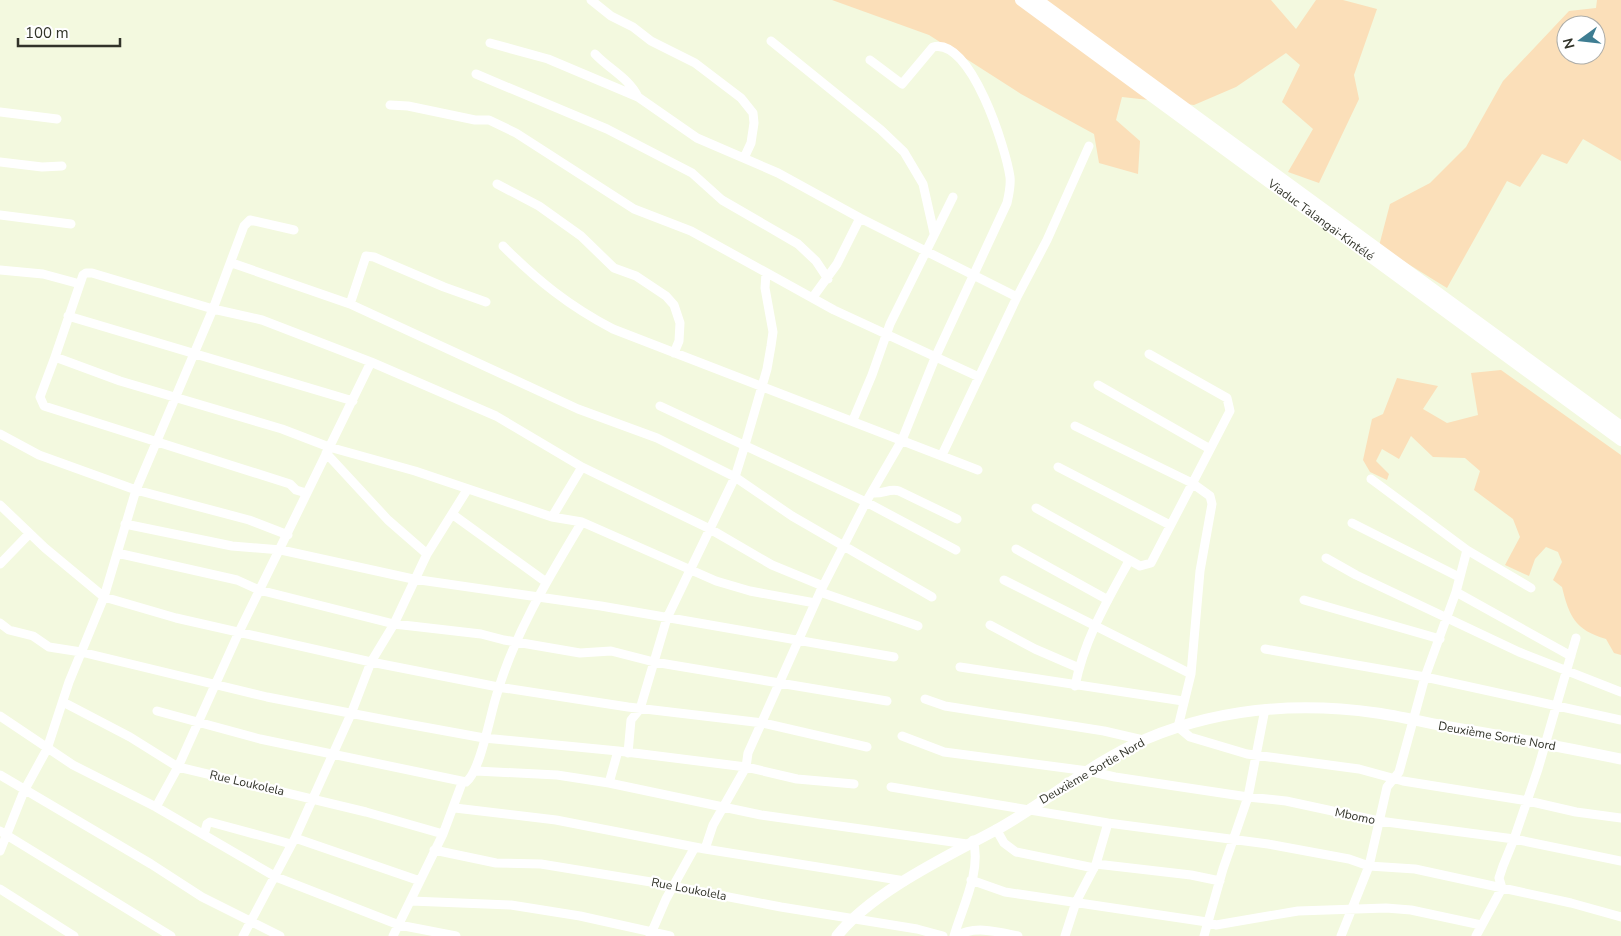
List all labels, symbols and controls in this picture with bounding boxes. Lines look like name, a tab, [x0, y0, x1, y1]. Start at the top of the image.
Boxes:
scale bar	[18, 15, 120, 47]
north arrow	[1556, 15, 1606, 65]
text: 100 m	[25, 23, 69, 43]
text: N	[1558, 36, 1579, 51]
street label: Viaduc Talangaï-Kintélé	[1264, 175, 1377, 264]
street label: Deuxième Sortie Nord	[1437, 718, 1557, 754]
street label: Deuxième Sortie Nord	[1036, 734, 1148, 808]
street label: Rue Loukolela	[208, 767, 286, 799]
street label: Mbomo	[1333, 804, 1377, 828]
street label: Rue Loukolela	[650, 874, 728, 904]

